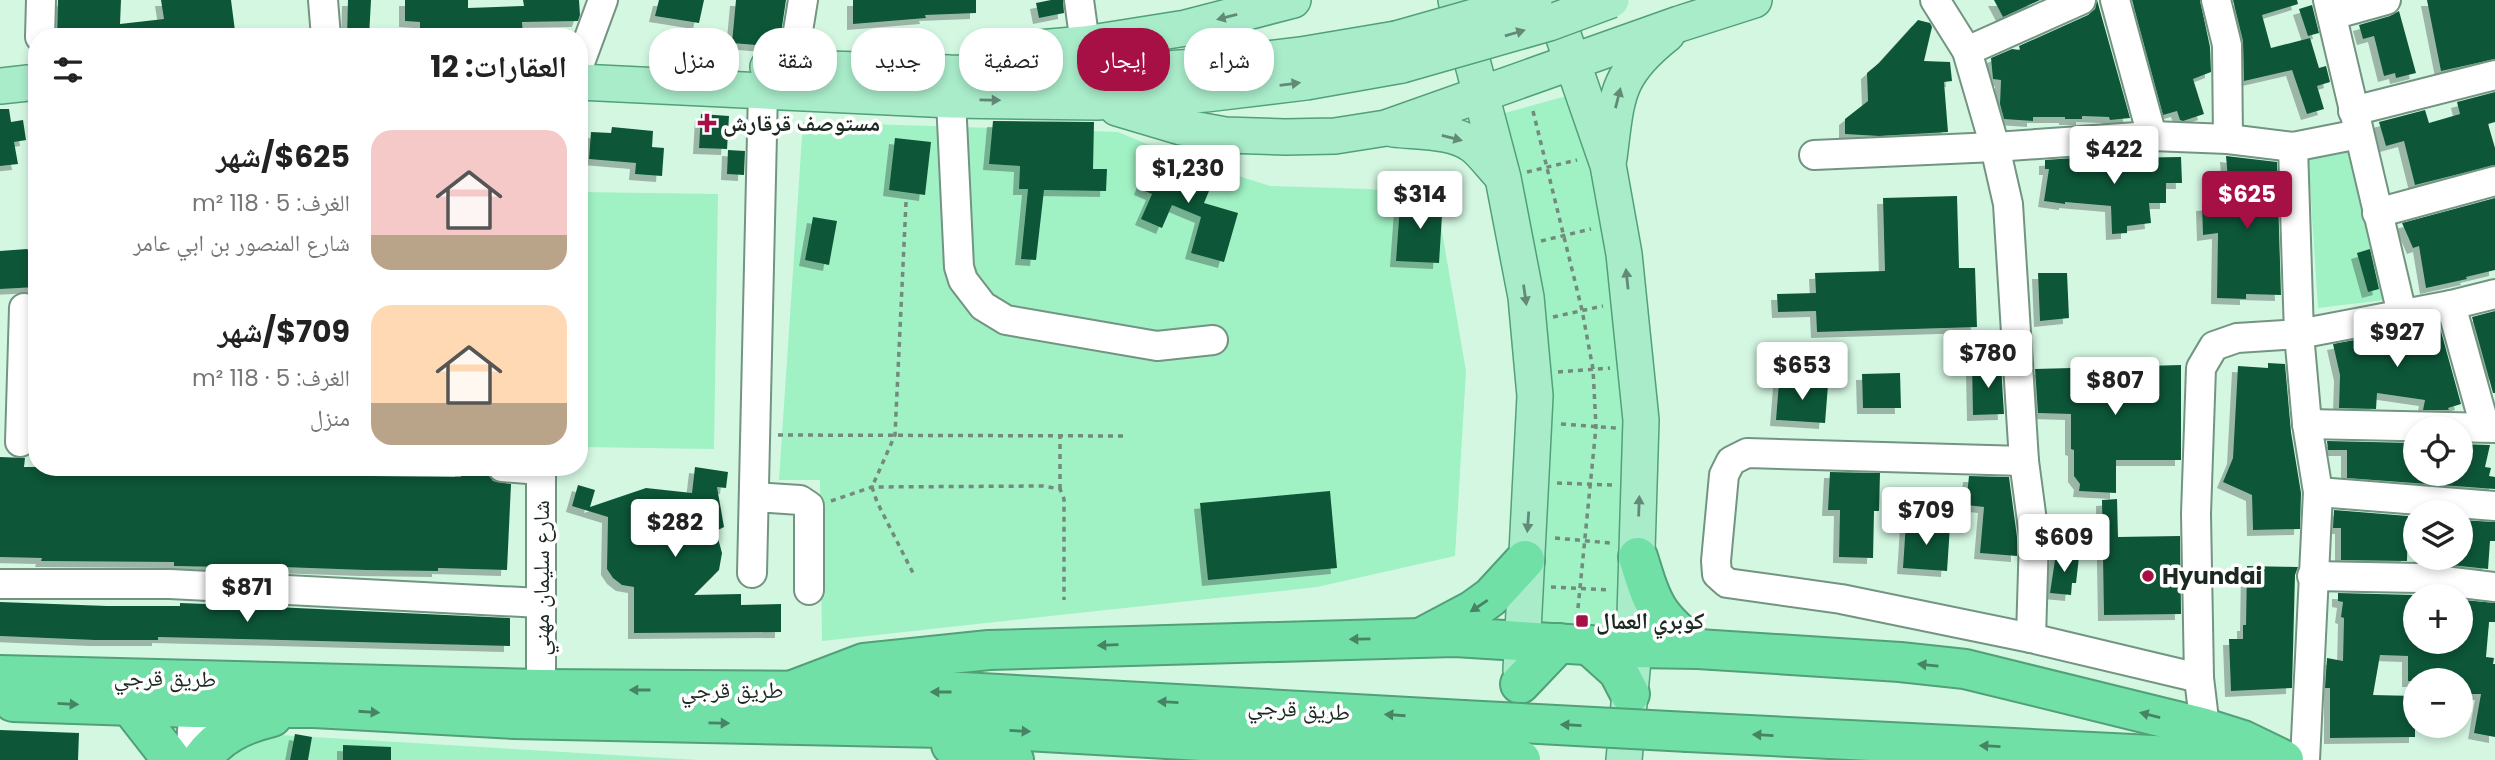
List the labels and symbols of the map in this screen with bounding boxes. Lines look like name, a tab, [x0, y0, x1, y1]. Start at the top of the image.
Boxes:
one-way arrow	[1216, 12, 1238, 23]
one-way arrow	[1505, 28, 1526, 38]
one-way arrow	[1279, 78, 1301, 89]
one-way arrow	[1613, 87, 1624, 109]
one-way arrow	[979, 95, 1001, 106]
place label: مستوصف قرقارش	[723, 107, 880, 139]
marker: مستوصف قرقارش	[697, 113, 717, 133]
pin: $422	[2073, 127, 2155, 186]
one-way arrow	[1441, 133, 1463, 144]
pin: $1,230	[1131, 146, 1245, 205]
pin: $314	[1379, 172, 1461, 231]
pin: $625	[2206, 172, 2288, 231]
one-way arrow	[1621, 268, 1632, 290]
one-way arrow	[1520, 284, 1531, 306]
pin: $927	[2356, 310, 2438, 369]
pin: $780	[1947, 330, 2029, 390]
pin: $653	[1761, 342, 1843, 402]
pin: $807	[2074, 358, 2156, 417]
pin: $709	[1885, 488, 1967, 547]
one-way arrow	[1633, 495, 1645, 517]
street label: شارع سليمان مهني	[525, 500, 560, 656]
pin: $282	[634, 500, 716, 559]
one-way arrow	[1522, 511, 1533, 533]
pin: $609	[2023, 514, 2105, 574]
place label: Hyundai	[2162, 560, 2262, 592]
pin: $871	[206, 564, 288, 624]
marker: Hyundai	[2140, 568, 2156, 584]
one-way arrow	[1469, 599, 1489, 612]
place label: كوبري العمال	[1596, 605, 1704, 640]
marker: كوبري العمال	[1574, 613, 1590, 629]
one-way arrow	[1348, 633, 1370, 645]
one-way arrow	[1096, 639, 1118, 651]
one-way arrow	[1917, 660, 1939, 671]
street label: طريق قرجي	[113, 661, 217, 698]
street label: طريق قرجي	[681, 674, 783, 709]
one-way arrow	[629, 684, 651, 696]
one-way arrow	[930, 686, 952, 698]
street label: طريق قرجي	[1246, 689, 1351, 731]
one-way arrow	[1157, 696, 1179, 707]
one-way arrow	[57, 698, 79, 709]
one-way arrow	[358, 707, 380, 718]
one-way arrow	[2139, 709, 2161, 720]
one-way arrow	[1384, 710, 1406, 721]
one-way arrow	[708, 717, 730, 729]
one-way arrow	[1560, 720, 1582, 731]
one-way arrow	[1009, 725, 1031, 736]
one-way arrow	[1751, 730, 1773, 741]
one-way arrow	[1979, 741, 2001, 752]

